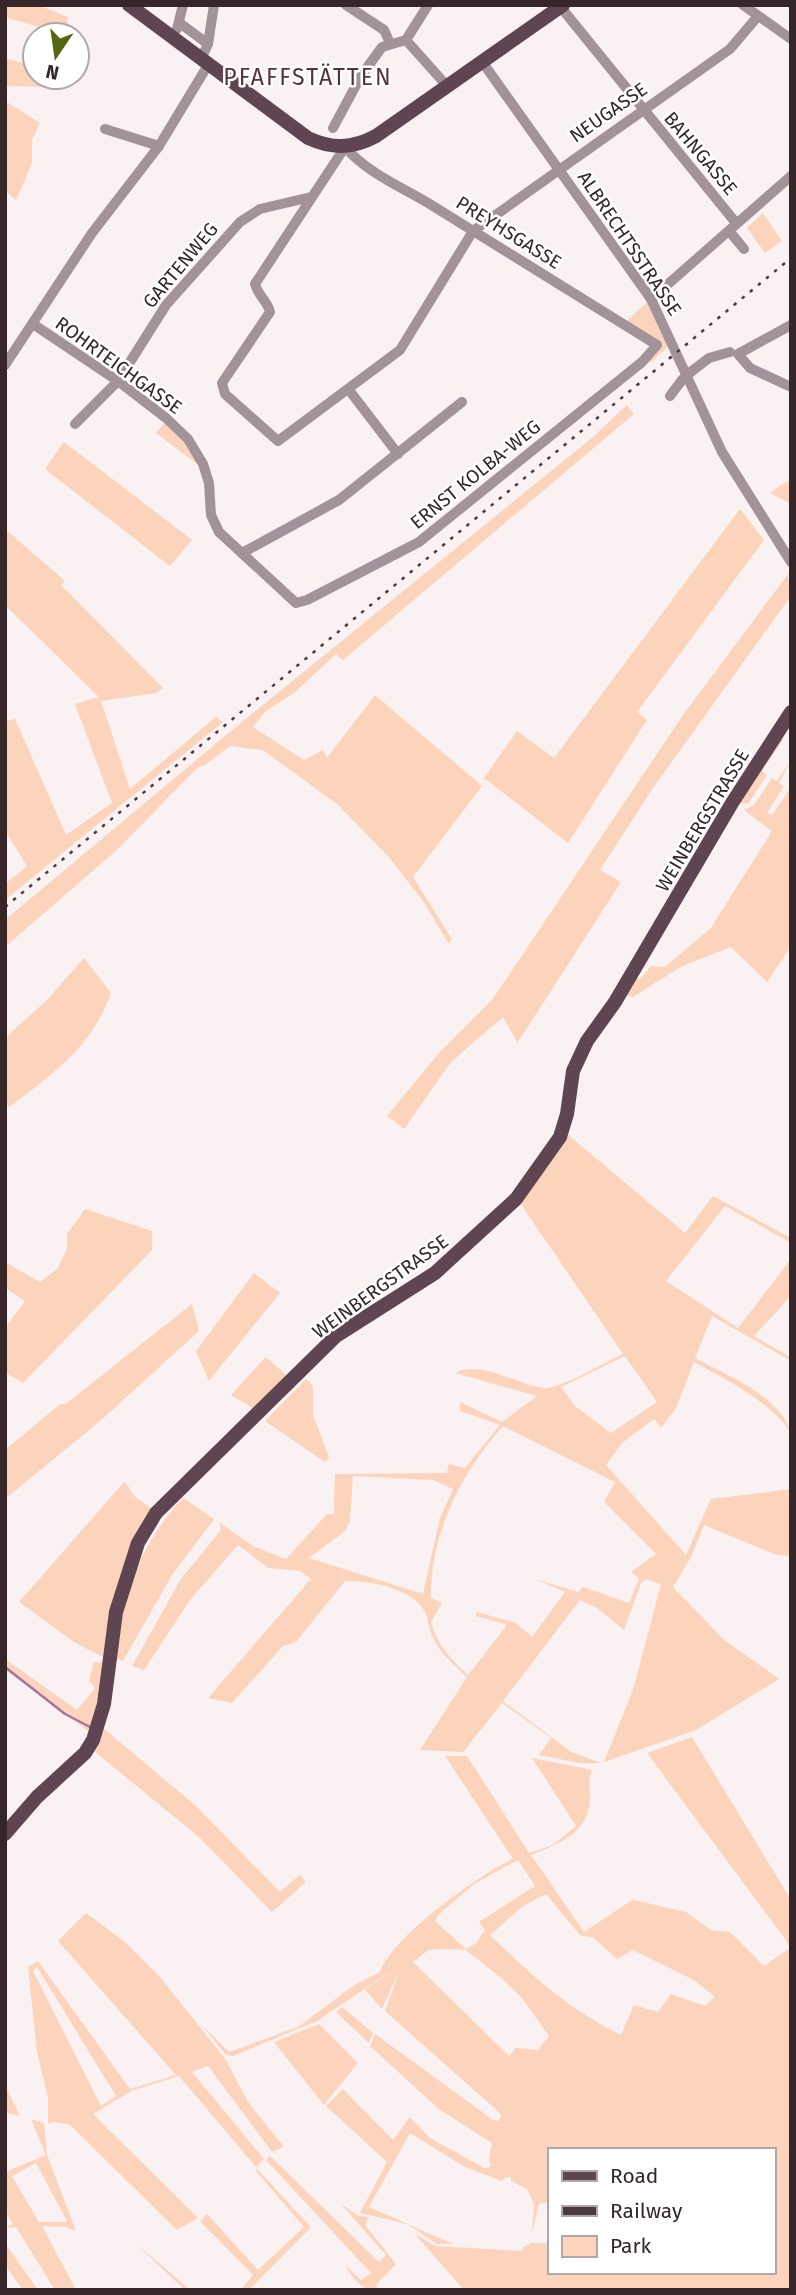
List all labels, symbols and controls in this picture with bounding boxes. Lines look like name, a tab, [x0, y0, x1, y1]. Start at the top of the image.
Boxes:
north arrow	[21, 21, 91, 91]
text: N	[44, 59, 61, 85]
district label: PFAFFSTÄTTEN	[223, 63, 393, 91]
street label: NEUGASSE	[565, 77, 651, 147]
street label: BAHNGASSE	[659, 107, 742, 200]
street label: ALBRECHTSSTRASSE	[573, 167, 686, 320]
street label: PREYHSGASSE	[452, 191, 566, 274]
street label: GARTENWEG	[138, 218, 223, 313]
street label: ROHRTEICHGASSE	[51, 312, 187, 419]
street label: ERNST KOLBA-WEG	[406, 415, 545, 534]
street label: WEINBERGSTRASSE	[651, 745, 754, 896]
street label: WEINBERGSTRASSE	[308, 1229, 453, 1343]
legend	[548, 2148, 775, 2274]
text: Road	[610, 2163, 658, 2189]
text: Railway	[610, 2198, 683, 2224]
text: Park	[610, 2233, 652, 2259]

